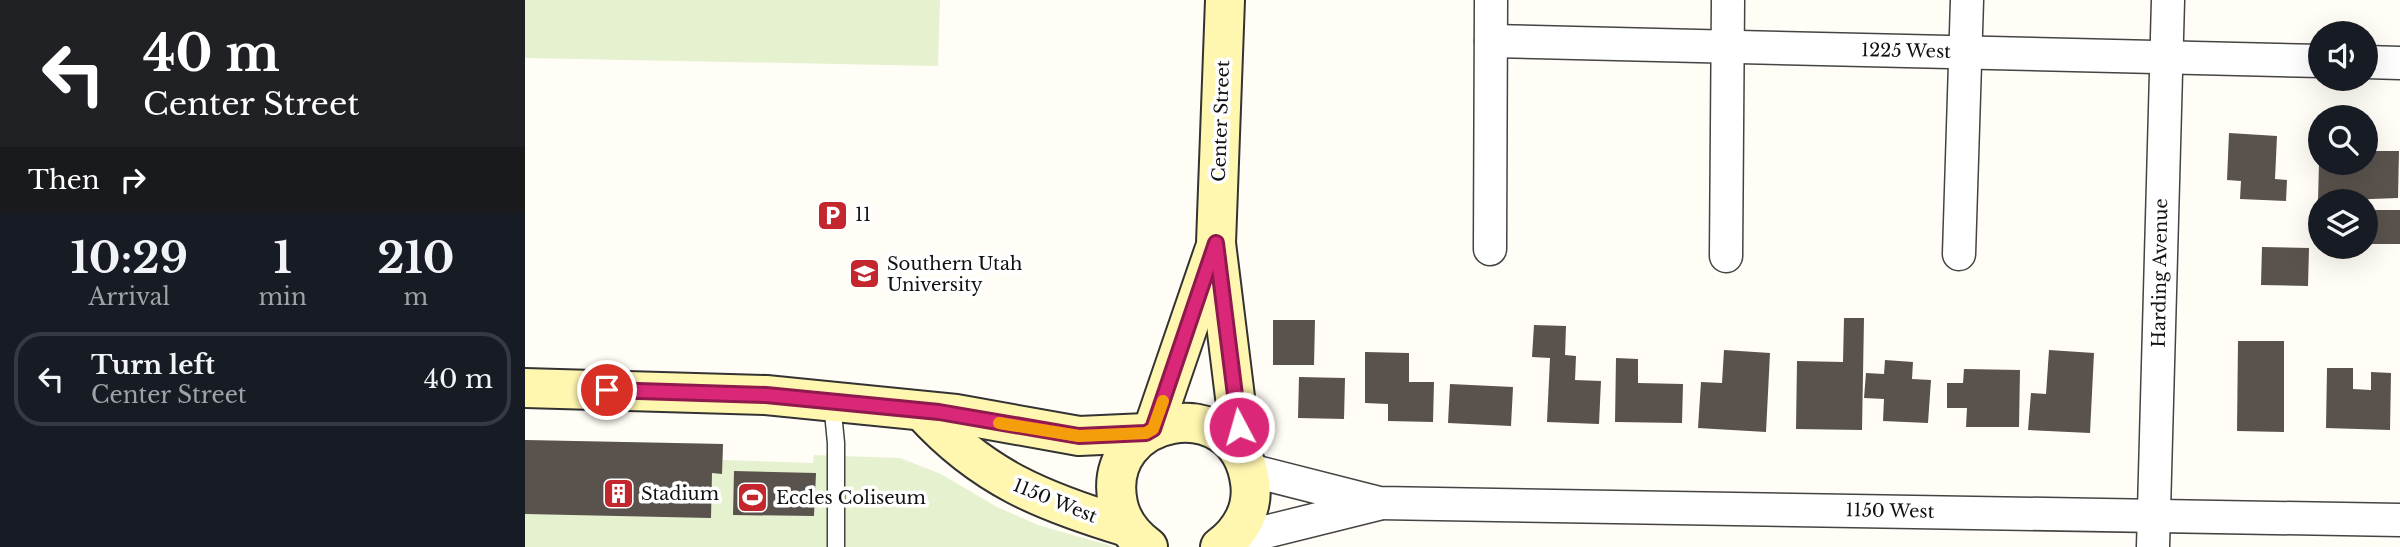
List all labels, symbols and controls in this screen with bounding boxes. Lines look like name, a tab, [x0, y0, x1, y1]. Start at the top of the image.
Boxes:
map controls	[2308, 21, 2378, 259]
button: sound	[2308, 21, 2378, 91]
text: 40 m	[143, 23, 280, 84]
icon: left	[28, 28, 119, 119]
street label: 1225 West	[1861, 39, 1951, 63]
street label: Center Street	[1208, 60, 1234, 182]
text: Center Street	[143, 84, 359, 124]
button: search	[2308, 105, 2378, 175]
icon: right	[114, 161, 152, 199]
text: Then	[28, 164, 100, 196]
button: layers	[2308, 189, 2378, 259]
parking icon: 11	[815, 198, 849, 232]
street label: Harding Avenue	[2148, 198, 2172, 348]
place label: 11	[855, 204, 871, 226]
text: 10:29	[70, 232, 188, 284]
text: 1	[273, 232, 292, 284]
text: 210	[377, 232, 455, 284]
place label: Southern Utah University	[887, 253, 1022, 296]
school or university icon: Southern Utah University	[847, 257, 881, 291]
text: Arrival	[88, 283, 170, 311]
text: min	[258, 283, 307, 311]
text: m	[404, 283, 428, 311]
text: Turn left	[91, 349, 215, 381]
icon: left	[32, 360, 70, 398]
pin	[577, 360, 637, 420]
text: 40 m	[424, 363, 493, 395]
icon: arrive	[588, 371, 626, 409]
text: Center Street	[91, 381, 247, 409]
position arrow	[1202, 390, 1276, 464]
street label: 1150 West	[1010, 474, 1100, 528]
building icon: Stadium	[601, 477, 635, 511]
sports icon: Eccles Coliseum	[736, 481, 770, 515]
place label: Stadium	[641, 483, 719, 505]
place label: Eccles Coliseum	[776, 487, 926, 509]
street label: 1150 West	[1845, 499, 1935, 523]

